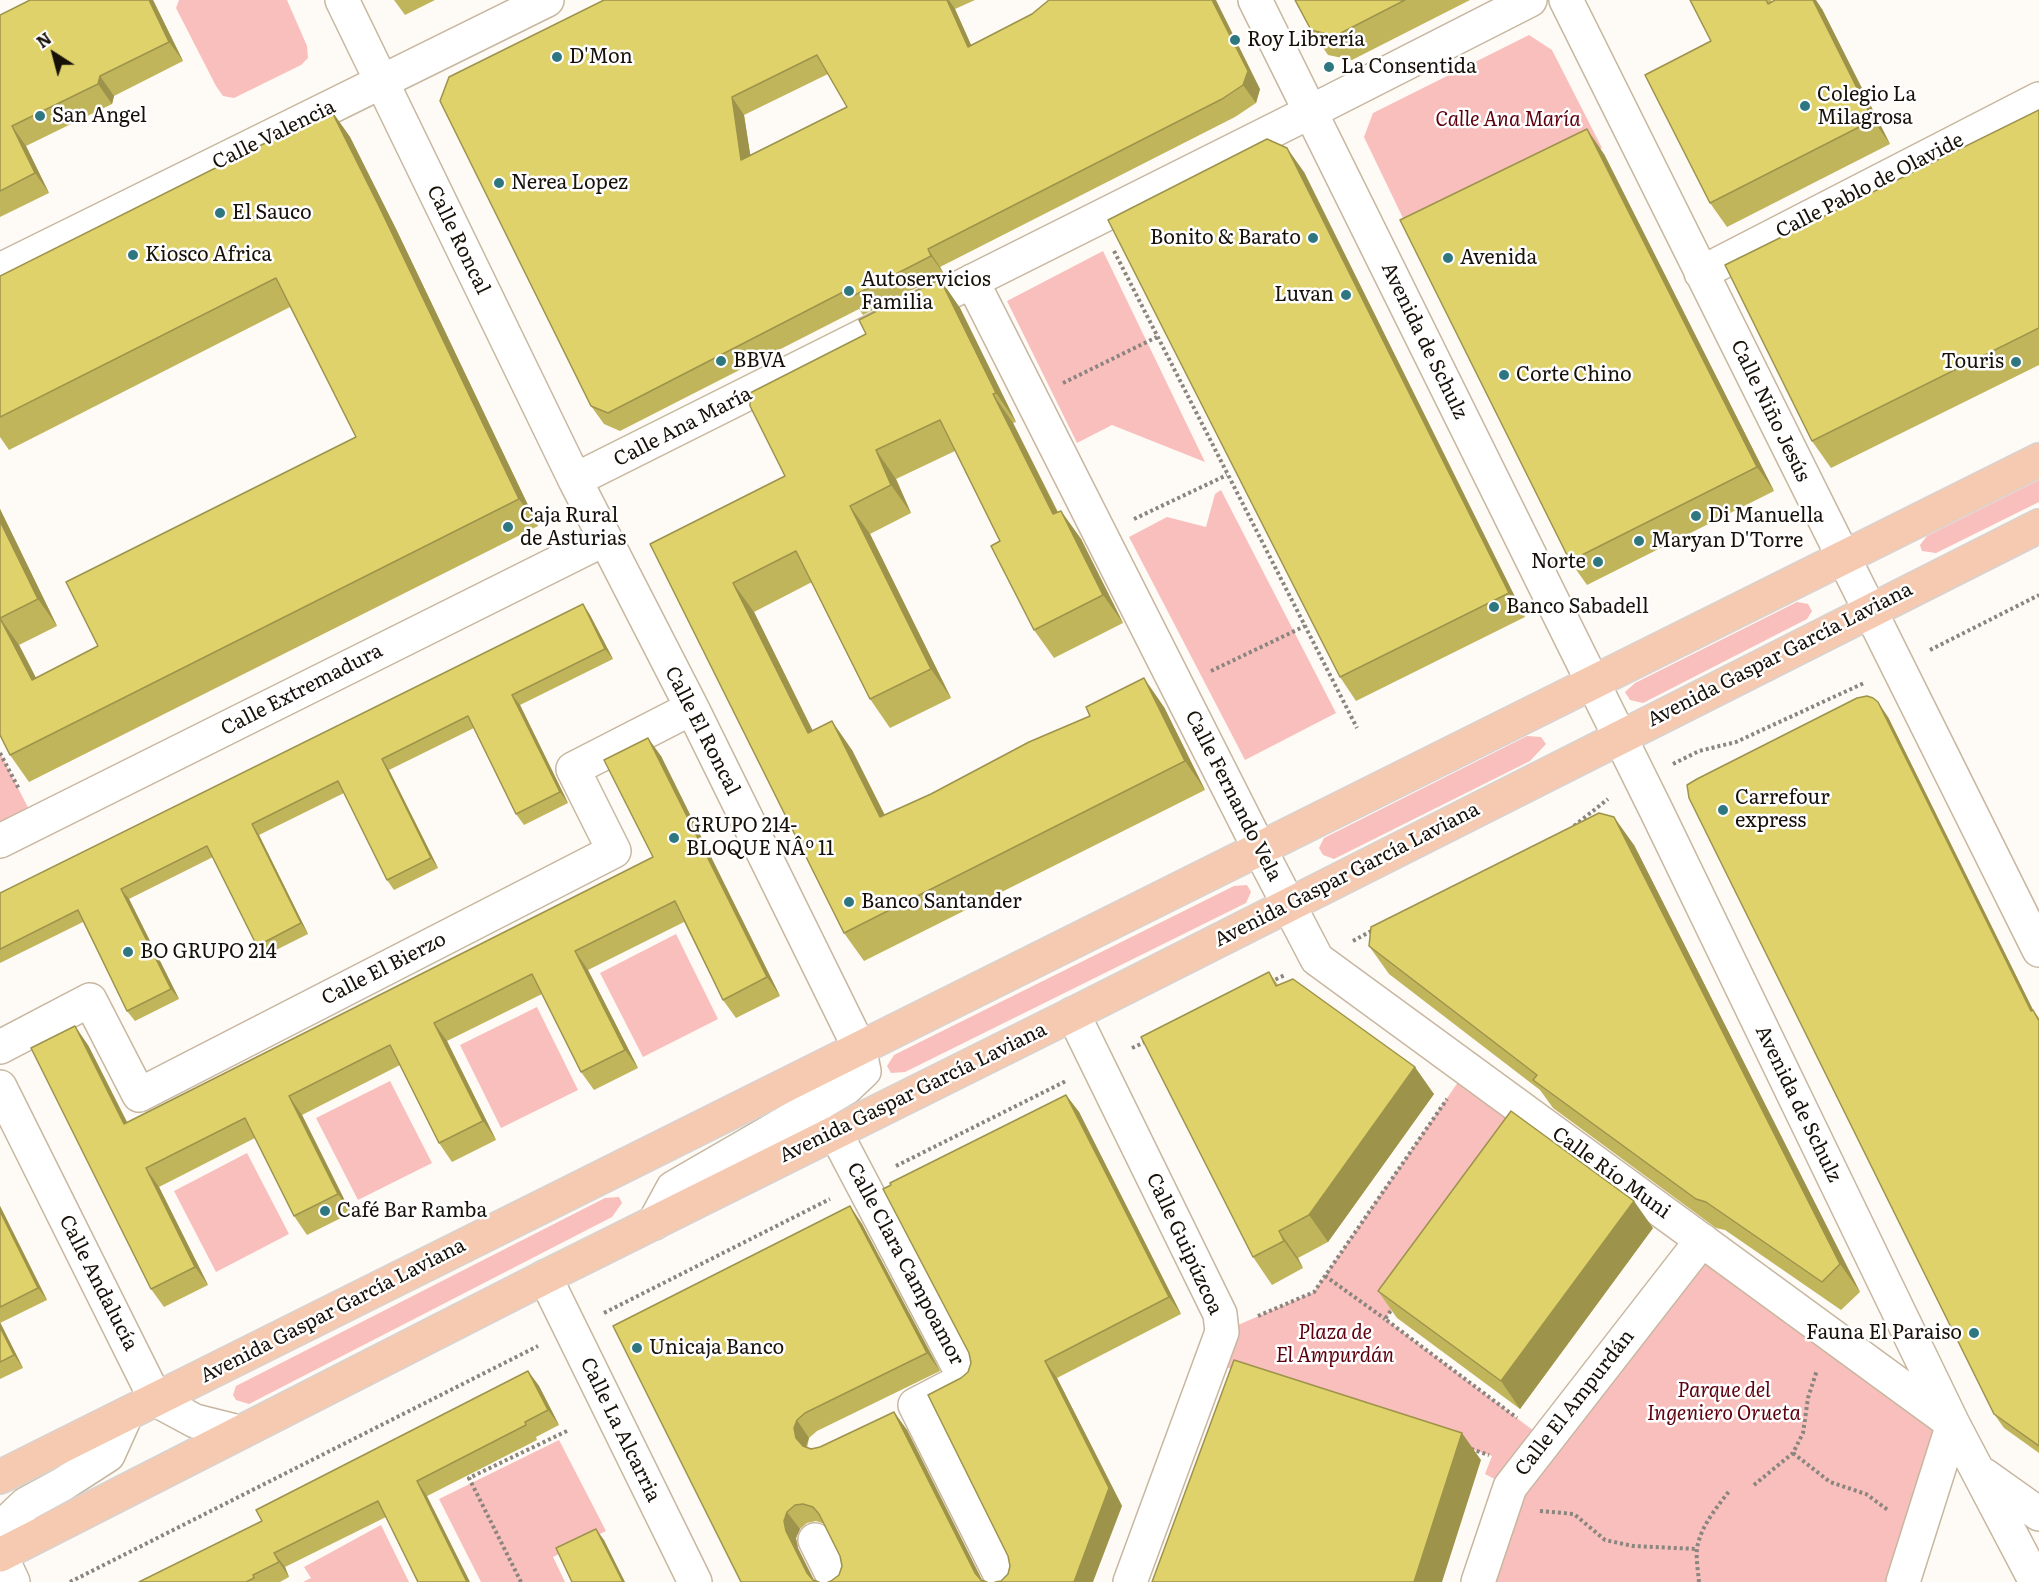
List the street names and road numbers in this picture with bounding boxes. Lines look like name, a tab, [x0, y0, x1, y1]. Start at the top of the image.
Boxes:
street label: Calle Valencia	[209, 95, 339, 175]
street label: Calle Pablo de Olavide	[1772, 128, 1968, 244]
street label: Calle Roncal	[421, 182, 495, 298]
street label: Avenida de Schulz	[1376, 259, 1472, 423]
street label: Calle Niño Jesús	[1725, 336, 1815, 486]
street label: Calle Ana María	[610, 382, 756, 472]
street label: Avenida Gaspar García Laviana	[1643, 577, 1917, 733]
street label: Calle Extremadura	[217, 639, 387, 741]
street label: Calle El Roncal	[659, 663, 745, 799]
street label: Calle Fernando Vela	[1180, 707, 1286, 885]
street label: Avenida Gaspar García Laviana	[1210, 797, 1484, 953]
street label: Calle El Bierzo	[318, 927, 450, 1011]
street label: Avenida Gaspar García Laviana	[775, 1018, 1051, 1168]
street label: Avenida de Schulz	[1750, 1022, 1846, 1186]
street label: Calle Río Muni	[1547, 1122, 1675, 1224]
street label: Calle Clara Campoamor	[841, 1159, 969, 1369]
street label: Calle Guipúzcoa	[1141, 1169, 1227, 1319]
street label: Calle Andalucía	[53, 1211, 143, 1355]
street label: Avenida Gaspar García Laviana	[196, 1233, 470, 1389]
street label: Calle El Ampurdán	[1510, 1325, 1640, 1481]
street label: Calle La Alcarria	[575, 1354, 665, 1506]

